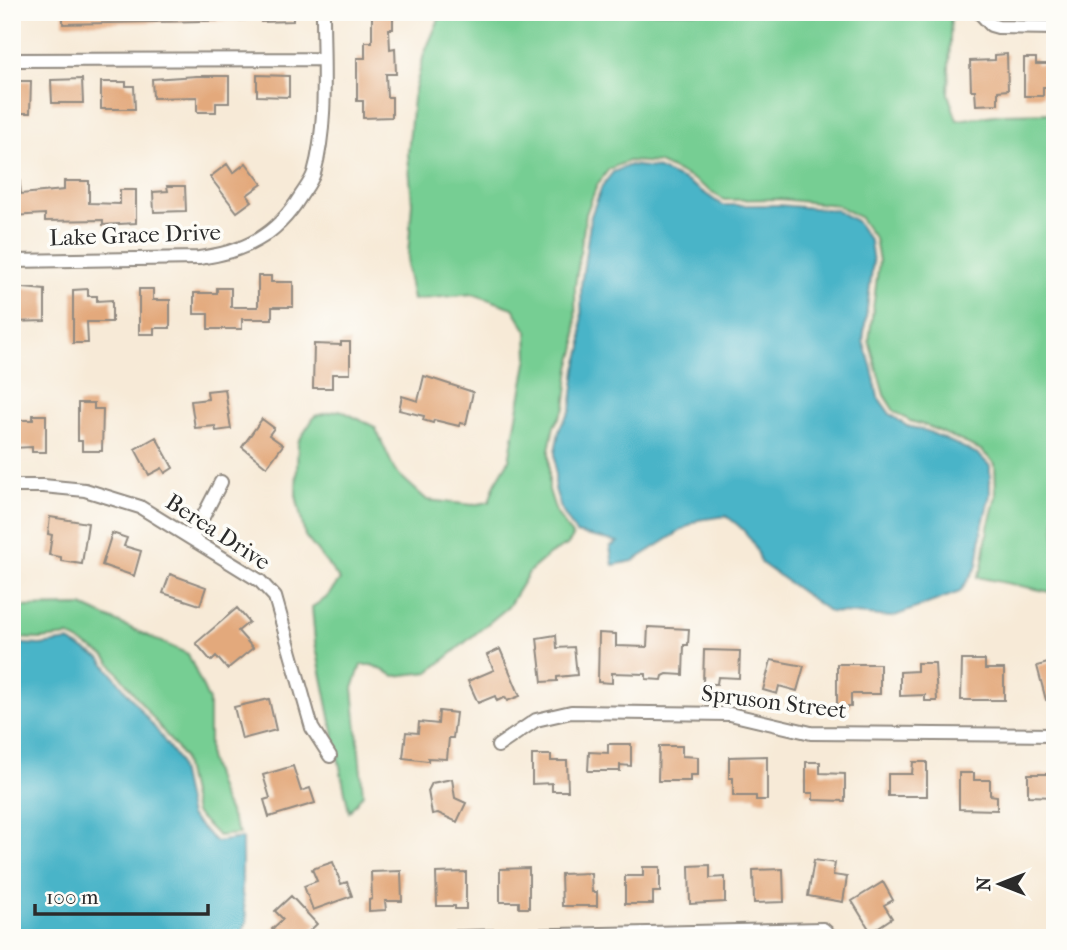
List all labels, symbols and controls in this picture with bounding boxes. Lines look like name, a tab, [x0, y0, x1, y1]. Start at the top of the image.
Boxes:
street label: Lake Grace Drive	[49, 219, 221, 251]
street label: Berea Drive	[161, 488, 275, 576]
street label: Spruson Street	[700, 680, 848, 724]
north arrow	[965, 848, 1036, 918]
scale bar	[35, 873, 208, 917]
text: N	[973, 876, 995, 891]
text: 100 m	[46, 885, 99, 909]

